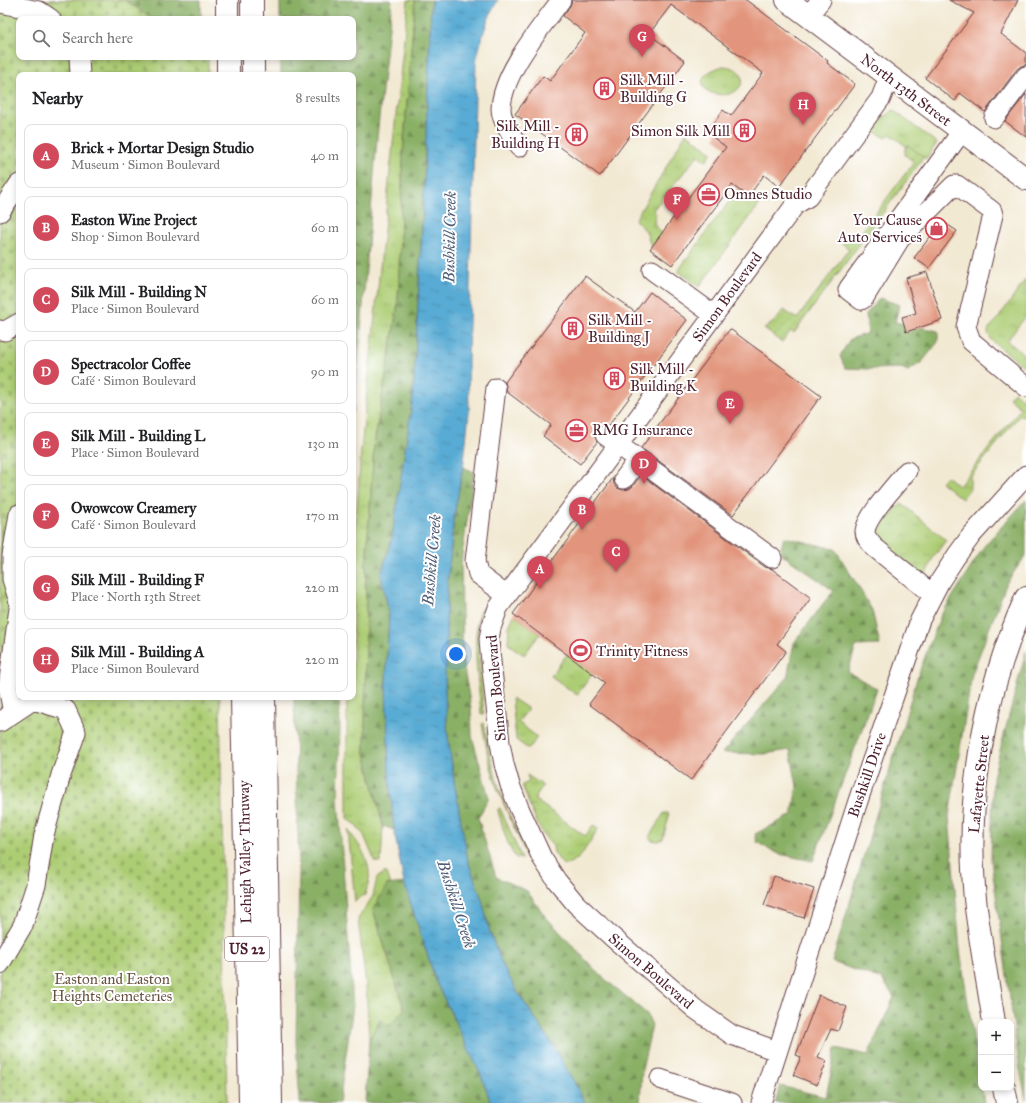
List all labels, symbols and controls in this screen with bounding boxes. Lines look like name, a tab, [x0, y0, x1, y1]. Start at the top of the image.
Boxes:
search box	[16, 16, 356, 60]
pin: G	[629, 24, 655, 57]
icon: search	[30, 27, 52, 49]
text: Search here	[62, 29, 133, 47]
street label: North 13th Street	[857, 50, 955, 130]
place label: Silk Mill - Building G	[620, 71, 687, 106]
building icon: Silk Mill - Building G	[591, 76, 617, 102]
text: Nearby	[32, 88, 83, 109]
text: 8 results	[296, 90, 340, 106]
pin: H	[790, 92, 816, 125]
place label: Silk Mill - Building H	[491, 117, 560, 152]
building icon: Simon Silk Mill	[732, 118, 758, 144]
building icon: Silk Mill - Building H	[563, 122, 589, 148]
place label: Simon Silk Mill	[631, 122, 731, 140]
text: Brick + Mortar Design Studio	[71, 139, 254, 157]
text: A	[42, 148, 50, 164]
text: 40 m	[310, 148, 339, 164]
text: Museum · Simon Boulevard	[71, 157, 220, 173]
office icon: Omnes Studio	[695, 181, 721, 207]
place label: Omnes Studio	[724, 185, 813, 203]
pin: F	[664, 187, 690, 220]
water label: Bushkill Creek	[439, 191, 460, 284]
text: Easton Wine Project	[71, 211, 197, 229]
place label: Your Cause Auto Services	[837, 211, 922, 246]
shop icon: Your Cause Auto Services	[924, 216, 950, 242]
text: B	[42, 220, 50, 236]
text: 60 m	[311, 220, 339, 236]
text: Shop · Simon Boulevard	[71, 229, 200, 245]
street label: Simon Boulevard	[688, 248, 766, 345]
text: Silk Mill - Building N	[71, 283, 207, 301]
text: C	[42, 292, 50, 308]
text: 60 m	[311, 292, 339, 308]
text: Place · Simon Boulevard	[71, 301, 199, 317]
place label: Silk Mill - Building J	[588, 311, 652, 347]
building icon: Silk Mill - Building J	[560, 316, 586, 342]
text: Spectracolor Coffee	[71, 355, 191, 373]
place label: Silk Mill - Building K	[630, 360, 697, 395]
text: D	[41, 364, 51, 380]
text: 90 m	[311, 364, 339, 380]
building icon: Silk Mill - Building K	[602, 365, 628, 391]
text: Café · Simon Boulevard	[71, 373, 196, 389]
pin: E	[717, 391, 743, 424]
office icon: RMG Insurance	[564, 417, 590, 443]
place label: RMG Insurance	[592, 421, 693, 439]
text: Silk Mill - Building L	[71, 427, 205, 445]
text: E	[41, 436, 51, 452]
text: 130 m	[307, 436, 339, 452]
text: Place · Simon Boulevard	[71, 445, 199, 461]
pin: D	[631, 451, 657, 484]
pin: B	[569, 497, 595, 530]
text: Owowcow Creamery	[71, 499, 196, 517]
text: F	[42, 508, 50, 524]
text: 170 m	[306, 508, 339, 524]
water label: Bushkill Creek	[418, 514, 445, 607]
text: Café · Simon Boulevard	[71, 517, 196, 533]
pin: C	[603, 539, 629, 572]
pin: A	[527, 556, 553, 589]
text: Silk Mill - Building F	[71, 571, 204, 589]
text: G	[41, 580, 51, 596]
text: 220 m	[305, 580, 339, 596]
text: Place · North 13th Street	[71, 589, 201, 605]
street label: Simon Boulevard	[482, 634, 510, 742]
sports icon: Trinity Fitness	[567, 638, 593, 664]
place label: Trinity Fitness	[596, 642, 688, 660]
text: Silk Mill - Building A	[71, 643, 204, 661]
your location	[446, 644, 466, 664]
text: H	[40, 652, 52, 668]
text: 220 m	[305, 652, 339, 668]
text: Place · Simon Boulevard	[71, 661, 199, 677]
street label: Bushkill Drive	[844, 730, 890, 820]
street label: Lafayette Street	[965, 733, 993, 834]
street label: Lehigh Valley Thruway	[235, 779, 255, 924]
water label: Bushkill Creek	[433, 857, 480, 951]
street label: Simon Boulevard	[605, 929, 698, 1013]
road number: US 22	[225, 937, 269, 961]
park label: Easton and Easton Heights Cemeteries	[52, 970, 172, 1005]
map controls	[978, 1019, 1014, 1091]
button: +	[978, 1019, 1014, 1055]
button: −	[978, 1055, 1014, 1091]

